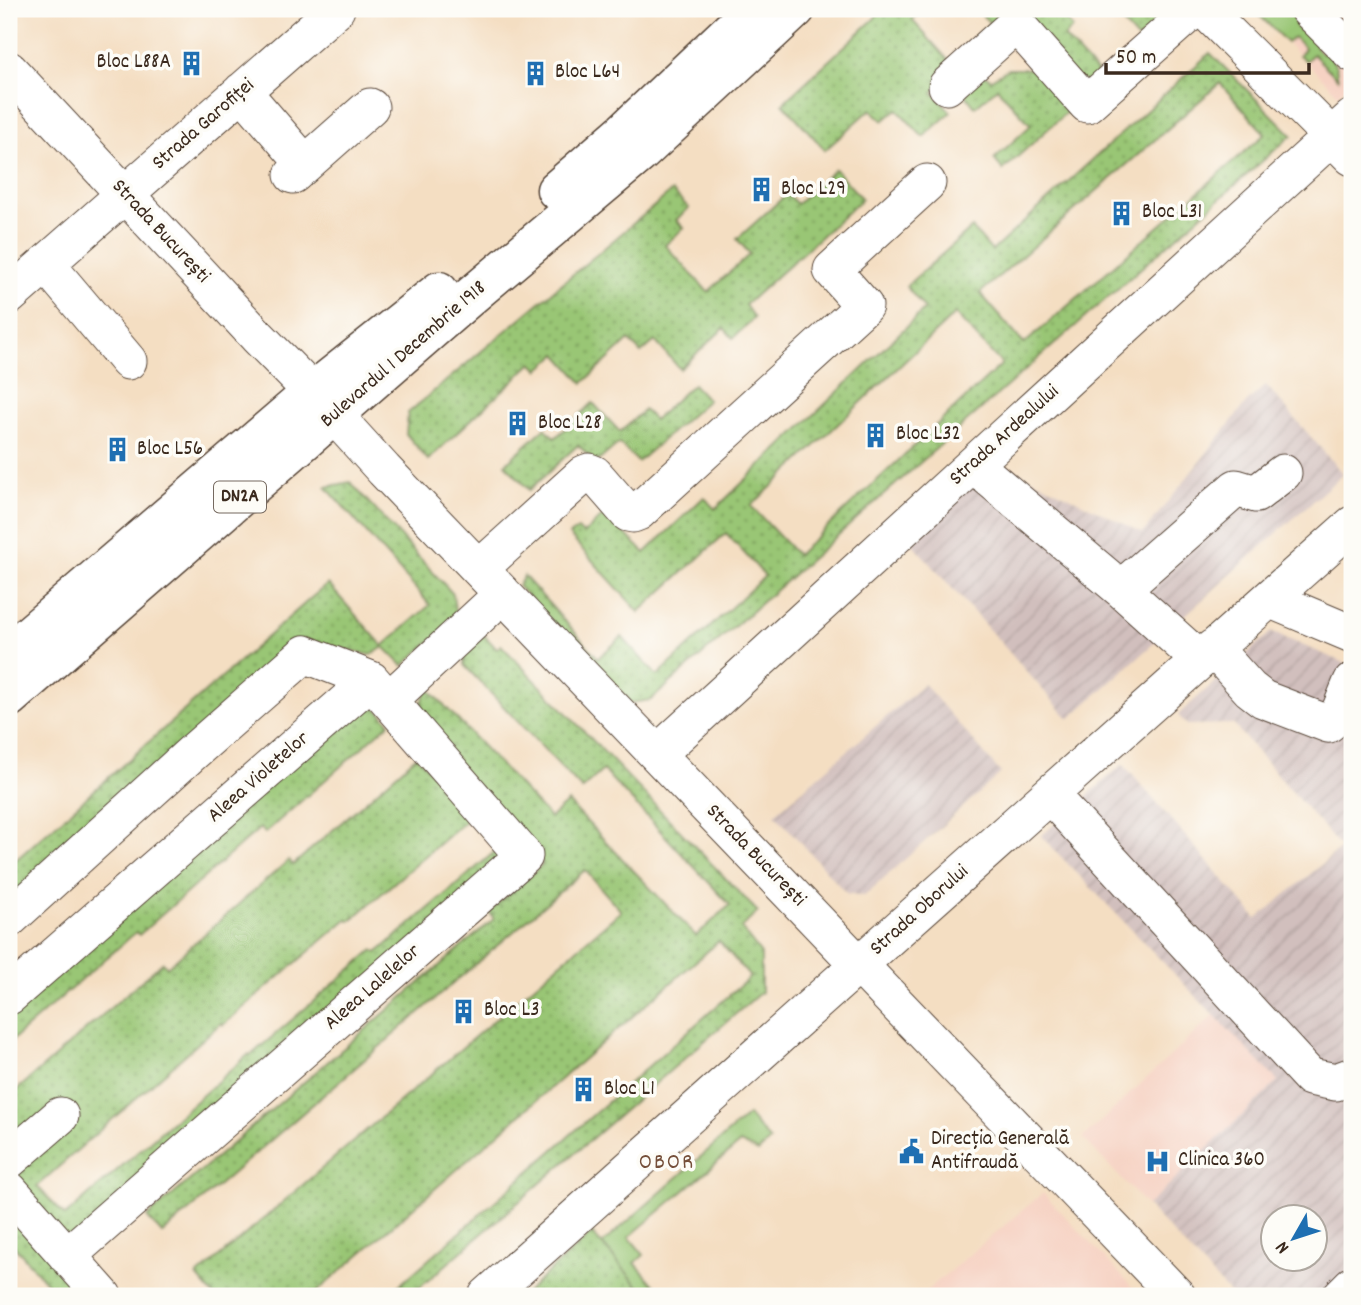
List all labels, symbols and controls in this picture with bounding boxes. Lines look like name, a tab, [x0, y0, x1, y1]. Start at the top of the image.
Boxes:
scale bar	[1106, 32, 1308, 76]
text: 50 m	[1116, 44, 1156, 74]
place label: Bloc L88A	[97, 48, 171, 78]
building icon: Bloc L88A	[177, 49, 205, 77]
place label: Bloc L64	[555, 58, 620, 88]
building icon: Bloc L64	[521, 59, 549, 87]
street label: Strada Garofiței	[146, 72, 262, 178]
street label: Strada București	[104, 173, 216, 291]
place label: Bloc L29	[781, 175, 846, 205]
building icon: Bloc L29	[747, 176, 775, 204]
place label: Bloc L31	[1142, 198, 1202, 228]
building icon: Bloc L31	[1108, 199, 1136, 227]
street label: Bulevardul 1 Decembrie 1918	[314, 274, 494, 436]
street label: Strada Ardealului	[943, 378, 1067, 494]
place label: Bloc L28	[538, 409, 602, 439]
building icon: Bloc L28	[504, 410, 532, 438]
place label: Bloc L32	[896, 420, 961, 450]
building icon: Bloc L32	[862, 421, 890, 449]
place label: Bloc L56	[137, 435, 203, 465]
building icon: Bloc L56	[103, 436, 131, 464]
road number: DN2A	[214, 482, 266, 512]
street label: Aleea Violetelor	[202, 725, 317, 831]
street label: Strada București	[698, 798, 812, 914]
street label: Strada Oborului	[864, 858, 976, 964]
street label: Aleea Lalelelor	[318, 938, 428, 1038]
place label: Bloc L3	[484, 996, 539, 1026]
building icon: Bloc L3	[450, 997, 478, 1025]
place label: Bloc L1	[604, 1075, 655, 1105]
building icon: Bloc L1	[570, 1076, 598, 1104]
place label: Direcția Generală Antifraudă	[931, 1125, 1070, 1179]
public building icon: Direcția Generală Antifraudă	[897, 1138, 925, 1166]
place label: Clinica 360	[1178, 1146, 1265, 1176]
district label: OBOR	[639, 1147, 695, 1180]
hospital icon: Clinica 360	[1144, 1147, 1172, 1175]
north arrow	[1260, 1204, 1330, 1274]
text: N	[1270, 1234, 1297, 1259]

